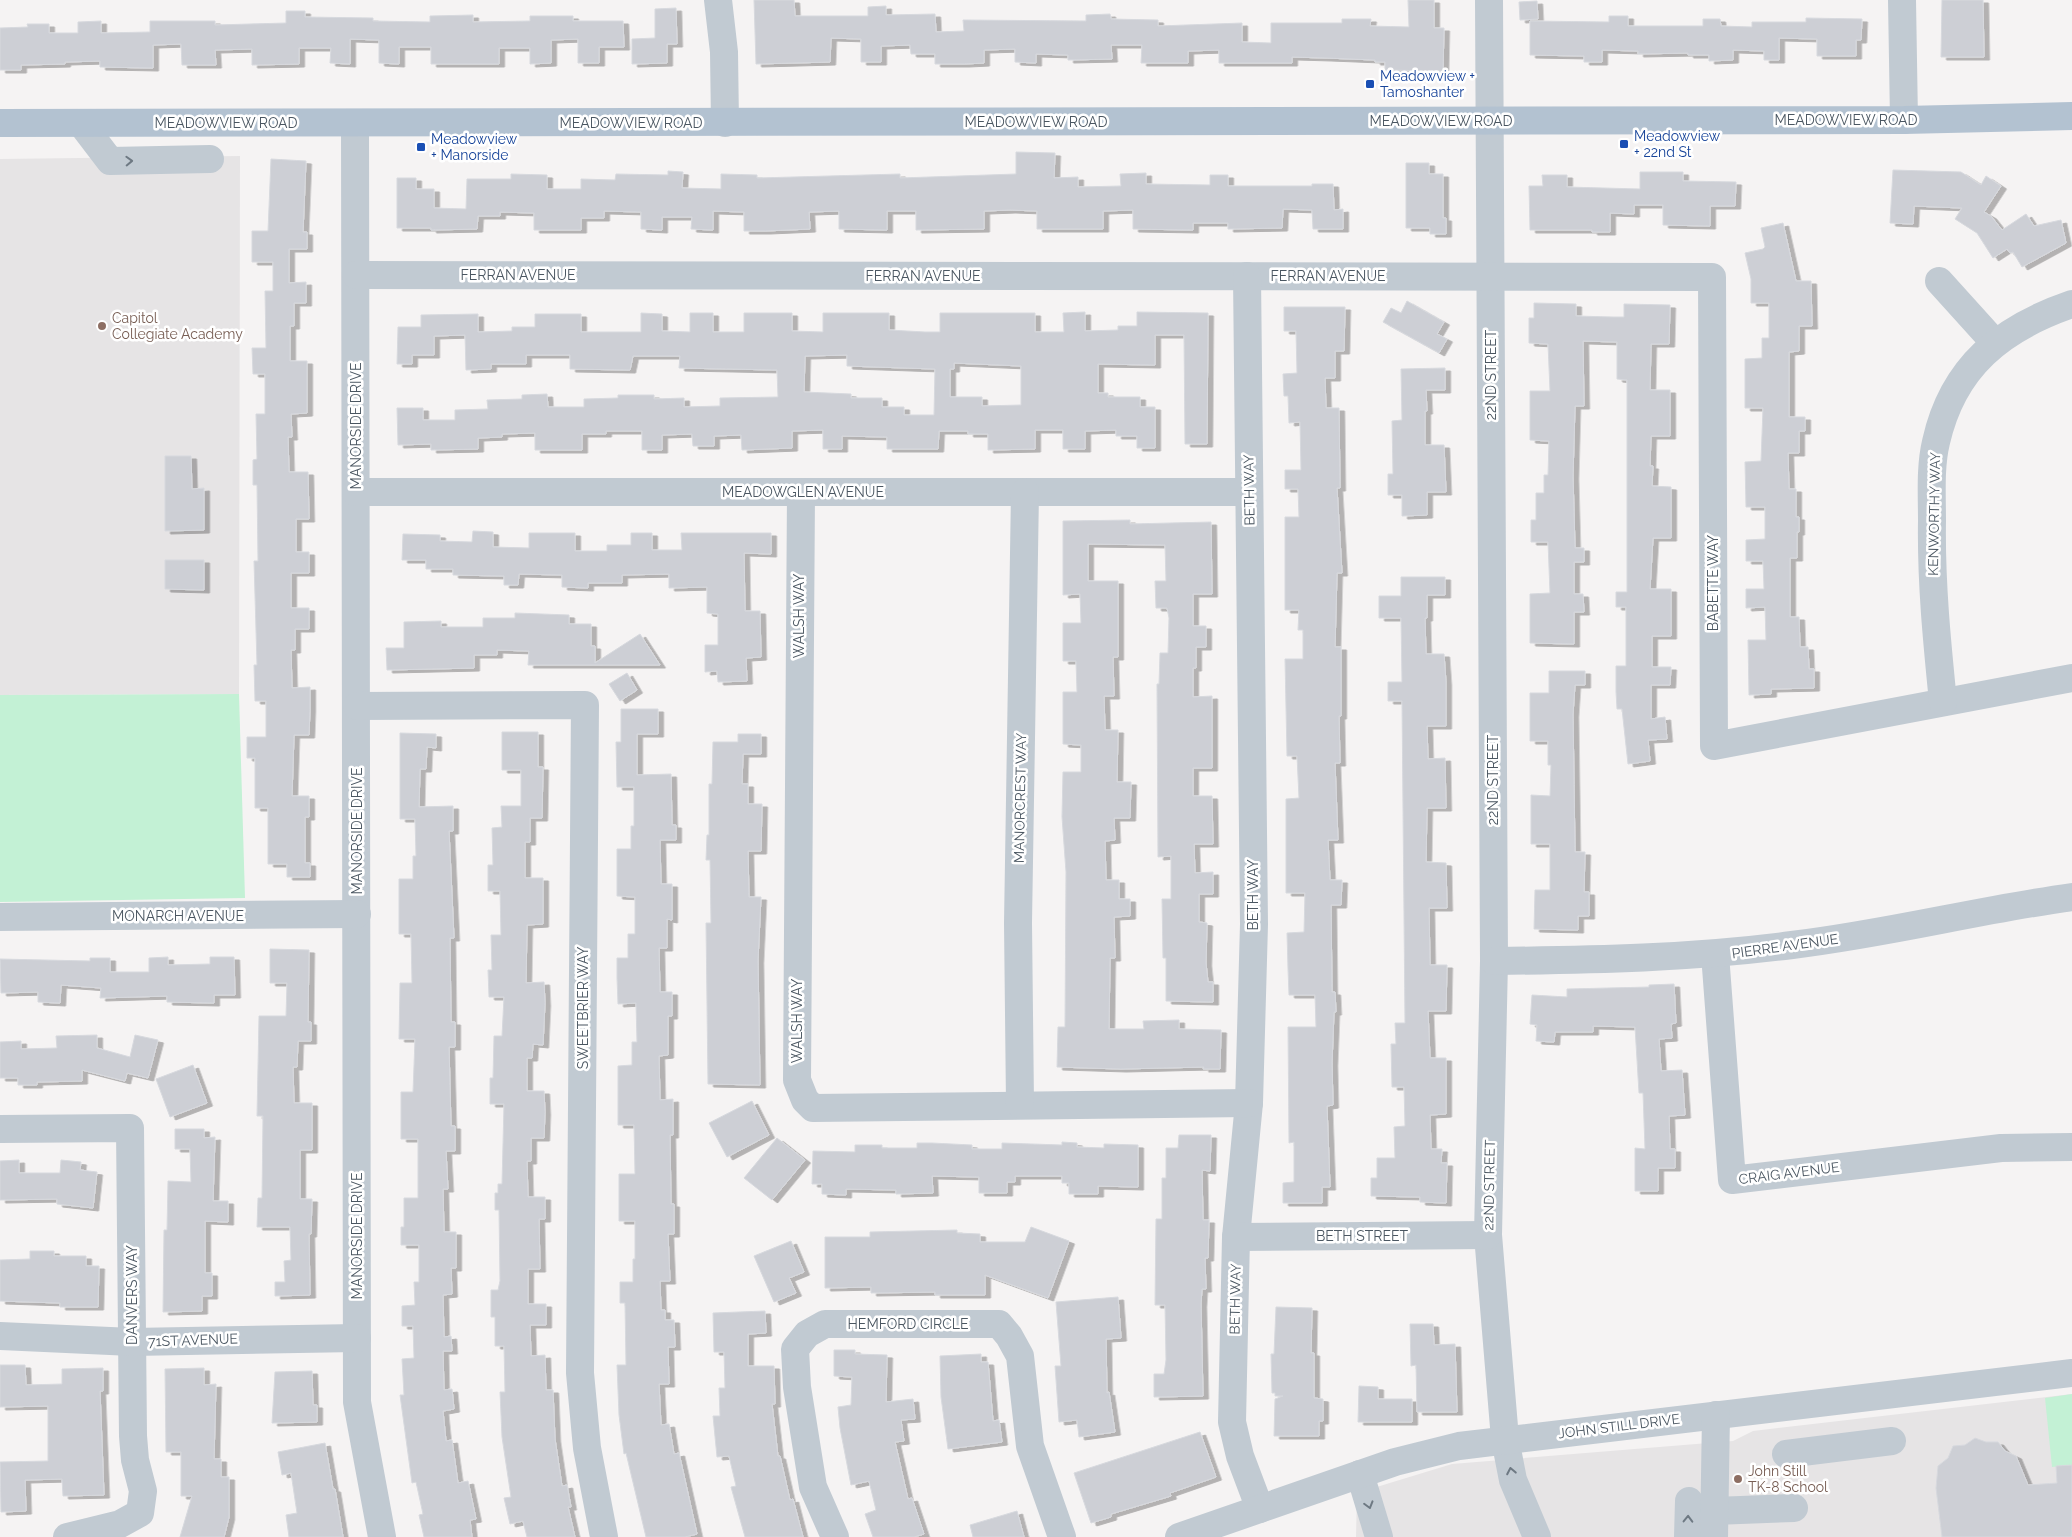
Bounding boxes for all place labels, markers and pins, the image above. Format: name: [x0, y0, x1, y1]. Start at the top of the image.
place label: Meadowview + Tamoshanter: [1380, 68, 1475, 100]
marker: Meadowview + Tamoshanter: [1364, 78, 1376, 90]
place label: Meadowview + 22nd St: [1634, 128, 1721, 160]
place label: Meadowview + Manorside: [431, 131, 518, 163]
marker: Meadowview + 22nd St: [1618, 138, 1630, 150]
marker: Meadowview + Manorside: [415, 141, 427, 153]
place label: Capitol Collegiate Academy: [112, 310, 243, 342]
marker: Capitol Collegiate Academy: [96, 320, 108, 332]
place label: John Still TK-8 School: [1748, 1463, 1828, 1495]
marker: John Still TK-8 School: [1732, 1473, 1744, 1485]

